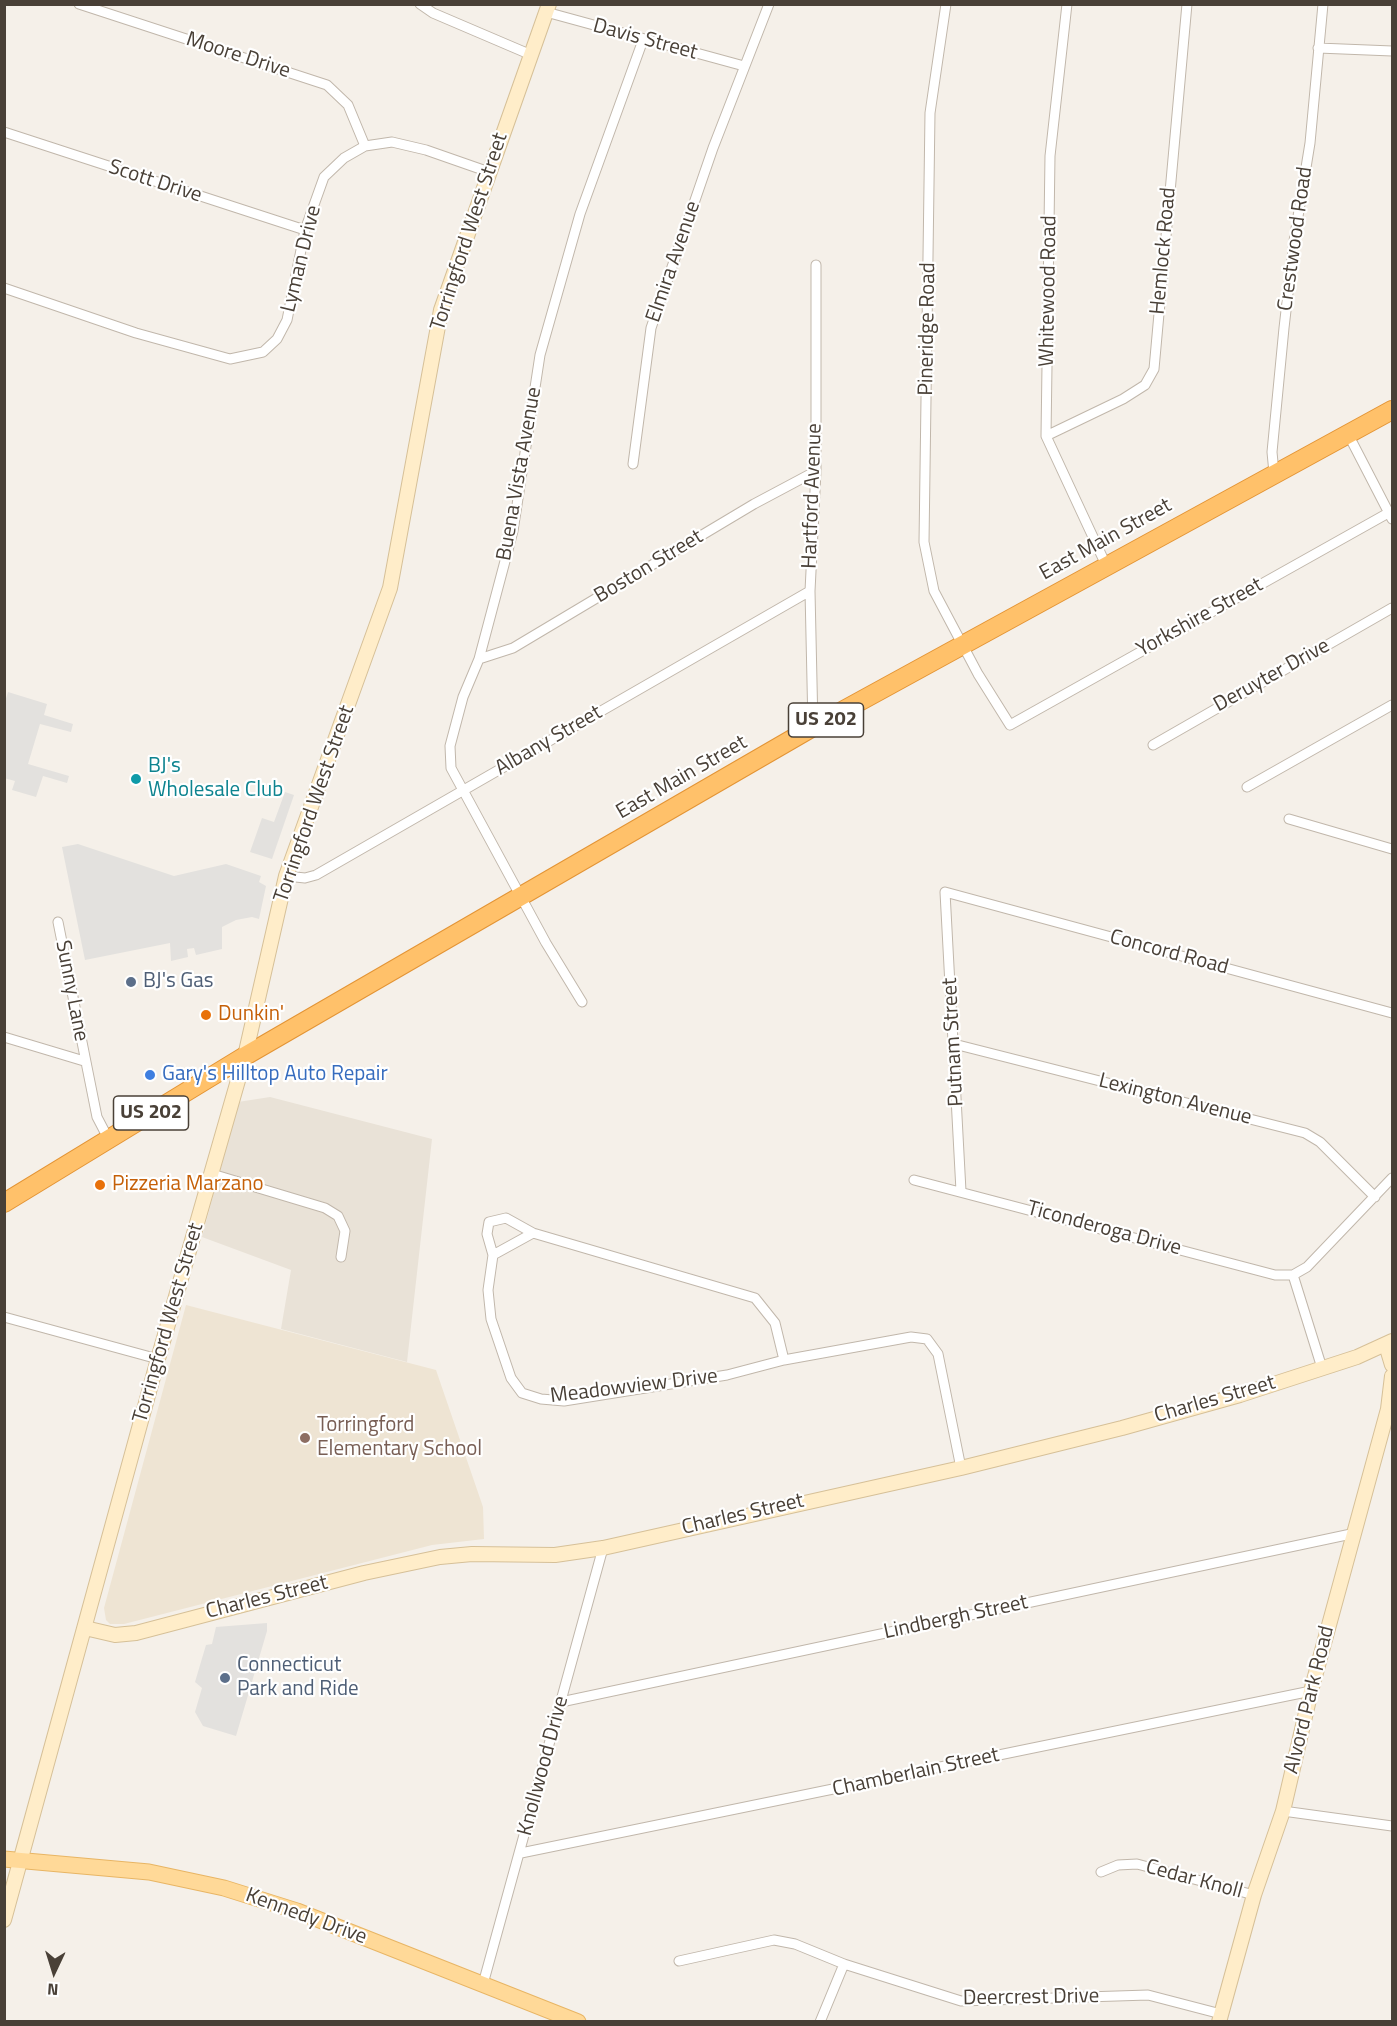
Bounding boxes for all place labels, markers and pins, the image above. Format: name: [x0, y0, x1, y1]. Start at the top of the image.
place label: BJ's Wholesale Club: [148, 754, 283, 804]
marker: BJ's Wholesale Club: [129, 772, 143, 786]
place label: BJ's Gas: [143, 969, 214, 995]
marker: BJ's Gas: [124, 975, 138, 989]
place label: Dunkin': [218, 1002, 284, 1028]
marker: Dunkin': [199, 1008, 213, 1022]
place label: Gary's Hilltop Auto Repair: [162, 1062, 388, 1088]
marker: Gary's Hilltop Auto Repair: [143, 1068, 157, 1082]
place label: Pizzeria Marzano: [112, 1172, 264, 1198]
marker: Pizzeria Marzano: [93, 1178, 107, 1192]
place label: Torringford Elementary School: [317, 1413, 482, 1463]
marker: Torringford Elementary School: [298, 1431, 312, 1445]
place label: Connecticut Park and Ride: [237, 1653, 359, 1703]
marker: Connecticut Park and Ride: [218, 1671, 232, 1685]

